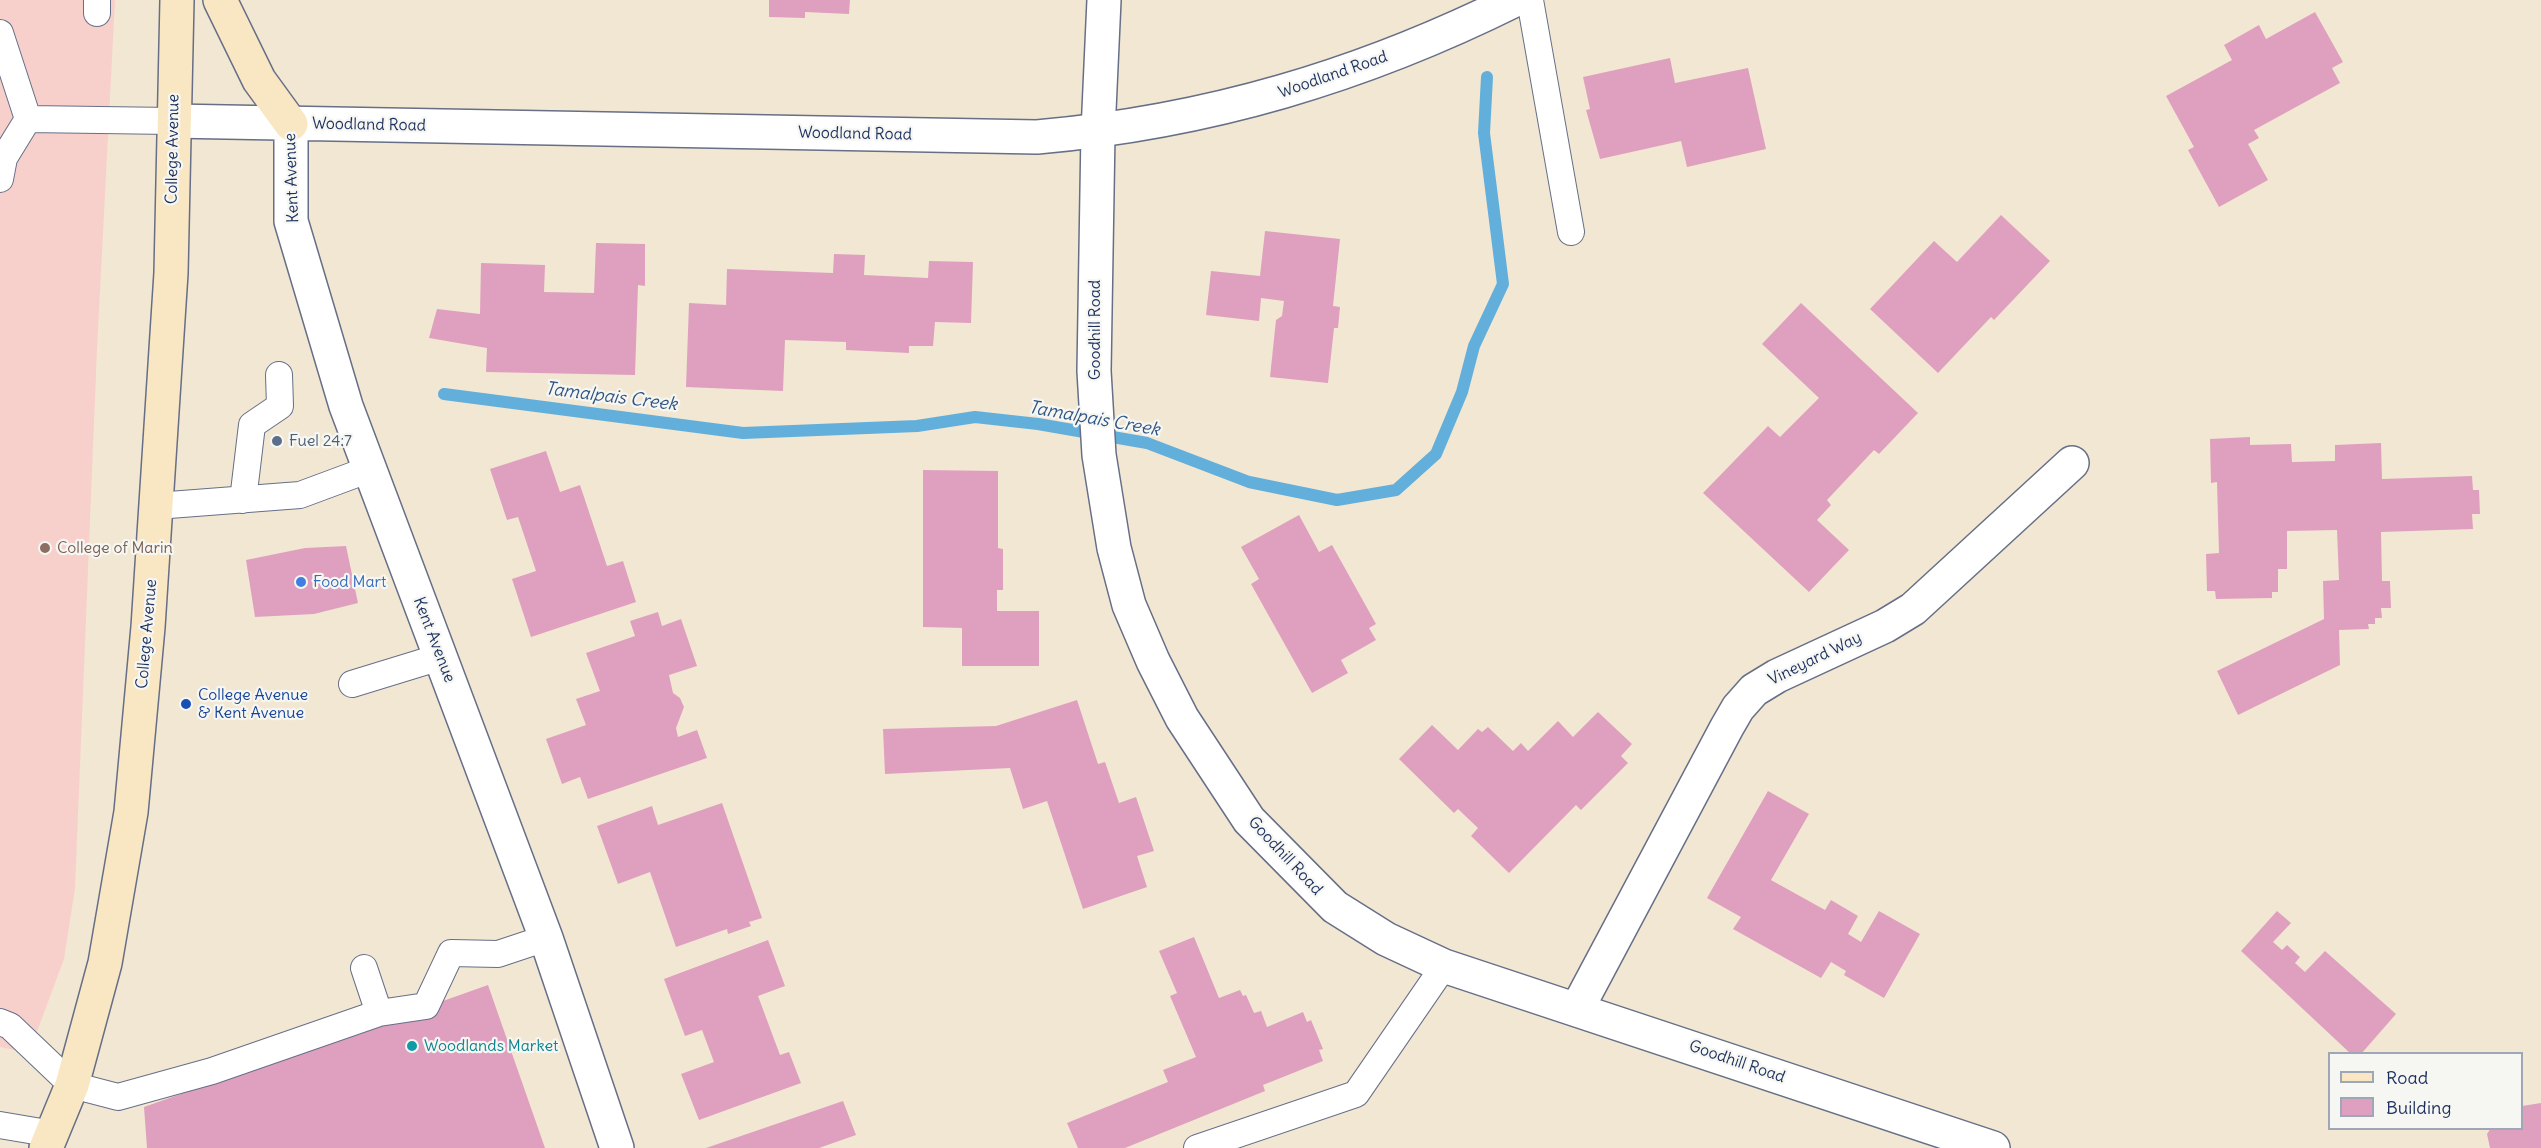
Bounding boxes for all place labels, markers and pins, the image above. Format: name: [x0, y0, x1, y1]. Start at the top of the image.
place label: Fuel 24:7: [289, 431, 352, 451]
marker: Fuel 24:7: [270, 434, 284, 448]
place label: College of Marin: [57, 538, 173, 558]
marker: College of Marin: [38, 541, 52, 555]
place label: Food Mart: [313, 572, 386, 592]
marker: Food Mart: [294, 575, 308, 589]
place label: College Avenue & Kent Avenue: [198, 685, 308, 723]
marker: College Avenue & Kent Avenue: [179, 697, 193, 711]
place label: Woodlands Market: [424, 1036, 558, 1056]
marker: Woodlands Market: [405, 1039, 419, 1053]

